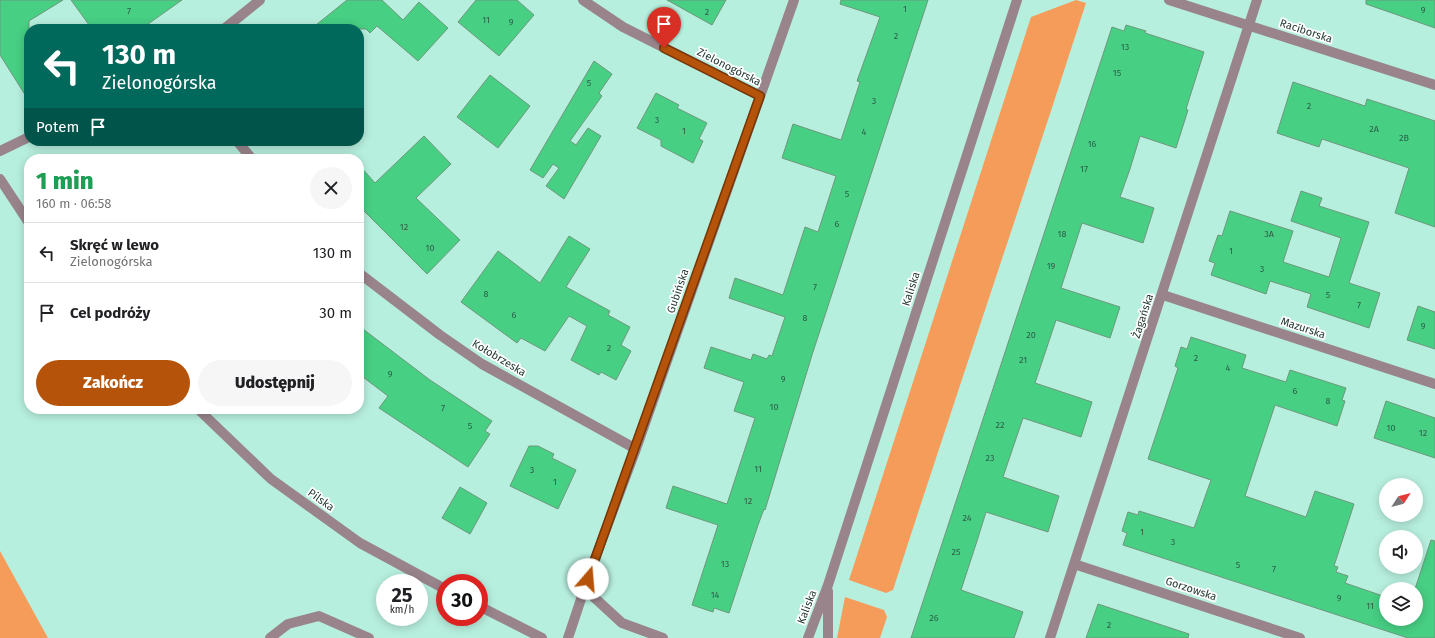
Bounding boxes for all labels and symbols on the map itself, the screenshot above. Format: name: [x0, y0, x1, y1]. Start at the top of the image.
house number: 1: [903, 4, 907, 14]
house number: 9: [1421, 5, 1426, 15]
house number: 7: [127, 6, 131, 16]
pin: [647, 7.0, 681, 48]
house number: 2: [705, 7, 709, 17]
house number: 11: [482, 15, 490, 25]
street label: Raciborska: [1278, 16, 1334, 46]
house number: 9: [509, 17, 514, 27]
house number: 2: [894, 31, 898, 41]
house number: 13: [1121, 42, 1129, 52]
street label: Zielonogórska: [695, 45, 763, 89]
house number: 15: [1113, 68, 1122, 78]
house number: 5: [587, 78, 592, 88]
house number: 3: [872, 96, 876, 106]
house number: 2: [1307, 101, 1311, 111]
house number: 3: [655, 115, 659, 125]
house number: 2A: [1369, 124, 1380, 134]
house number: 1: [682, 126, 686, 136]
house number: 4: [862, 127, 867, 137]
house number: 2B: [1399, 133, 1409, 143]
house number: 16: [1088, 139, 1097, 149]
house number: 17: [1080, 164, 1088, 174]
house number: 5: [845, 189, 850, 199]
house number: 6: [835, 219, 840, 229]
house number: 12: [400, 222, 408, 232]
house number: 18: [1058, 229, 1066, 239]
house number: 3A: [1264, 229, 1275, 239]
house number: 10: [426, 243, 434, 253]
house number: 1: [1229, 246, 1233, 256]
house number: 19: [1047, 261, 1056, 271]
house number: 3: [1260, 264, 1264, 274]
street label: Gubińska: [664, 267, 692, 315]
street label: Kaliska: [899, 270, 923, 308]
house number: 7: [813, 282, 817, 292]
house number: 8: [484, 289, 489, 299]
house number: 5: [1326, 290, 1331, 300]
street label: Żagańska: [1129, 292, 1156, 340]
house number: 7: [1357, 300, 1361, 310]
house number: 6: [512, 310, 517, 320]
house number: 8: [803, 313, 808, 323]
street label: Mazurska: [1279, 315, 1327, 341]
house number: 9: [1421, 321, 1426, 331]
house number: 20: [1026, 330, 1036, 340]
street label: Kołobrzeska: [470, 337, 528, 379]
house number: 2: [607, 343, 611, 353]
house number: 2: [1194, 353, 1198, 363]
house number: 21: [1019, 355, 1027, 365]
house number: 4: [1226, 363, 1231, 373]
house number: 9: [388, 369, 393, 379]
house number: 9: [781, 374, 786, 384]
house number: 6: [1293, 386, 1298, 396]
house number: 8: [1326, 396, 1331, 406]
house number: 10: [770, 402, 778, 412]
house number: 7: [441, 403, 445, 413]
house number: 22: [996, 420, 1004, 430]
house number: 5: [468, 421, 473, 431]
house number: 10: [1387, 423, 1395, 433]
house number: 12: [1419, 428, 1427, 438]
house number: 23: [986, 453, 994, 463]
house number: 11: [754, 464, 762, 474]
house number: 3: [530, 465, 534, 475]
house number: 1: [553, 477, 557, 487]
north arrow: [1379, 478, 1423, 522]
street label: Pilska: [305, 486, 337, 514]
house number: 12: [744, 496, 752, 506]
house number: 24: [962, 513, 972, 523]
house number: 1: [1140, 527, 1144, 537]
house number: 3: [1171, 537, 1175, 547]
house number: 25: [952, 547, 961, 557]
position arrow: [567, 558, 609, 600]
house number: 13: [721, 559, 729, 569]
house number: 5: [1236, 560, 1241, 570]
house number: 7: [1272, 564, 1276, 574]
speed limit sign: 30: [436, 574, 488, 626]
street label: Gorzowska: [1164, 575, 1218, 603]
street label: Kaliska: [795, 588, 819, 626]
house number: 14: [711, 590, 720, 600]
house number: 9: [1337, 593, 1342, 603]
house number: 11: [1366, 601, 1374, 611]
house number: 26: [929, 613, 939, 623]
house number: 2: [1107, 620, 1111, 630]

